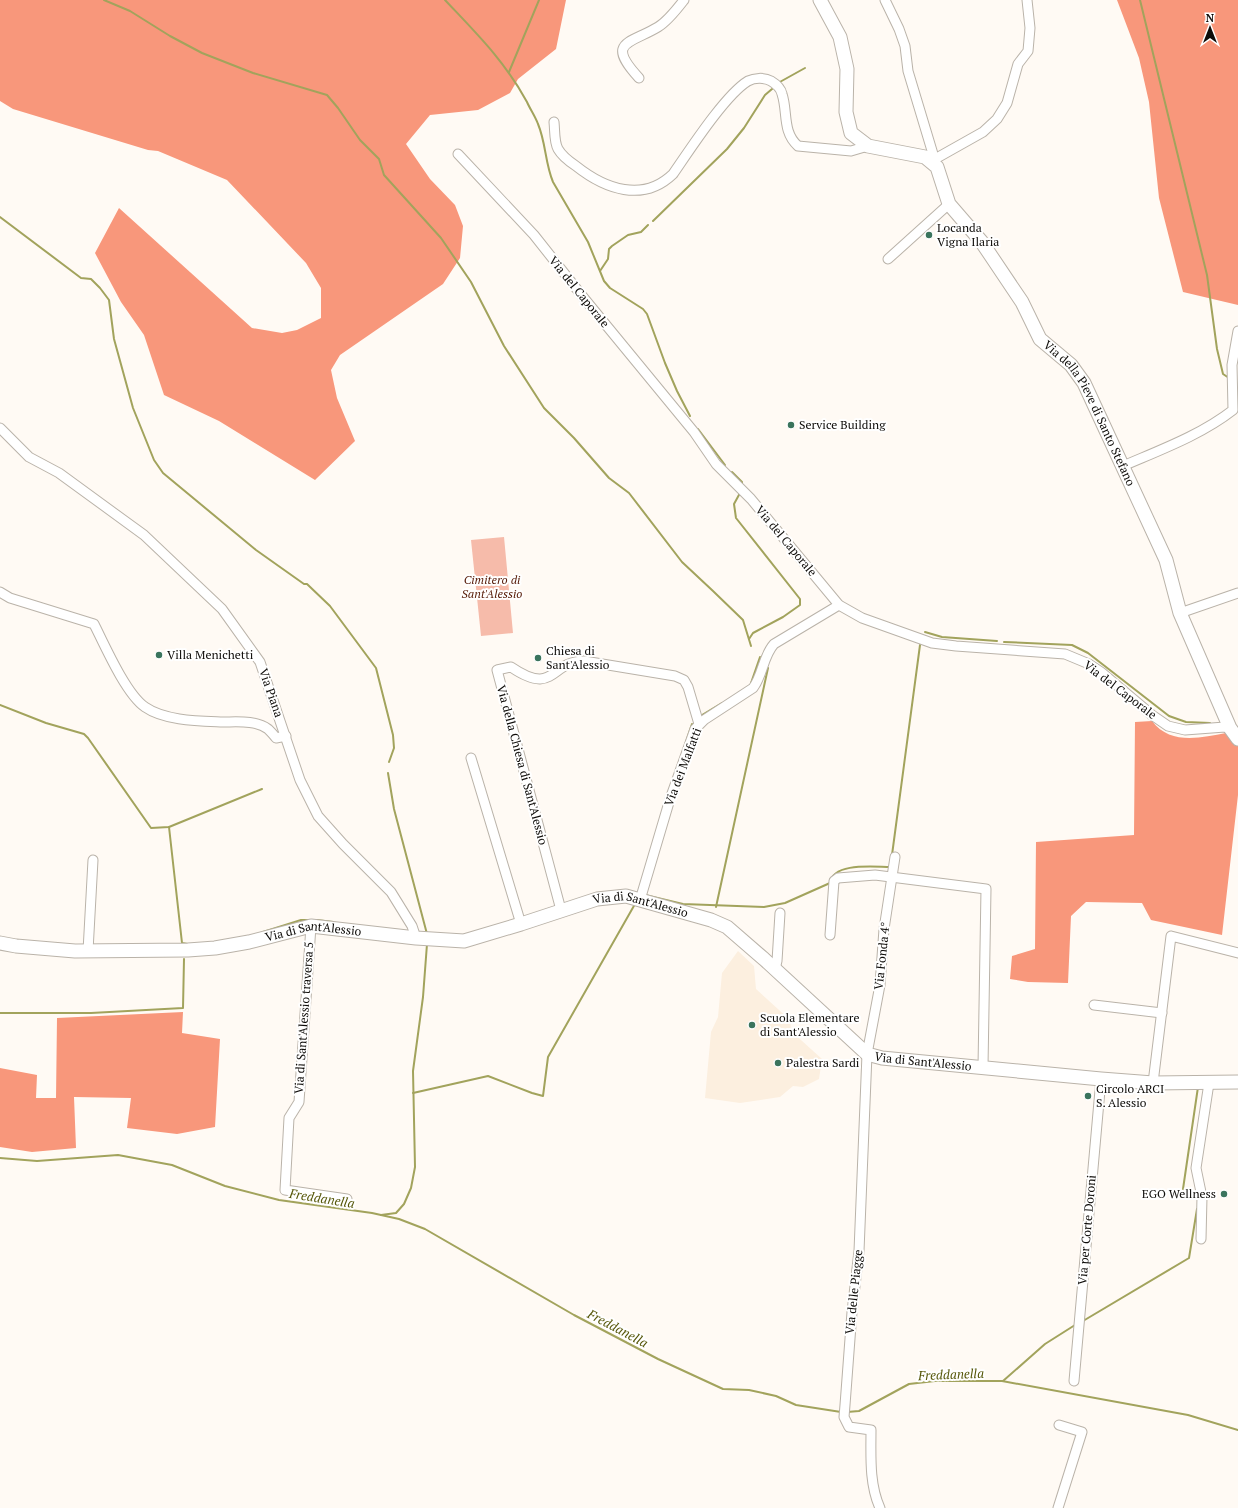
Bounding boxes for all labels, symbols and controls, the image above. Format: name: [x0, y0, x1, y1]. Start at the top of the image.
north arrow: [1190, 8, 1230, 48]
text: N: [1206, 11, 1215, 25]
place label: Locanda Vigna Ilaria: [937, 220, 999, 249]
marker: Locanda Vigna Ilaria: [924, 230, 934, 240]
street label: Via del Caporale: [546, 253, 613, 330]
street label: Via della Pieve di Santo Stefano: [1041, 337, 1139, 489]
place label: Service Building: [799, 417, 886, 432]
marker: Service Building: [786, 420, 796, 430]
street label: Via del Caporale: [752, 502, 820, 579]
park label: Cimitero di Sant'Alessio: [462, 572, 522, 601]
place label: Chiesa di Sant'Alessio: [546, 643, 610, 672]
place label: Villa Menichetti: [167, 647, 254, 662]
marker: Villa Menichetti: [154, 650, 164, 660]
marker: Chiesa di Sant'Alessio: [533, 653, 543, 663]
street label: Via del Caporale: [1081, 657, 1160, 722]
street label: Via Piana: [256, 666, 287, 719]
street label: Via della Chiesa di Sant'Alessio: [494, 683, 551, 847]
street label: Via dei Malfatti: [661, 725, 705, 808]
street label: Via di Sant'Alessio: [591, 888, 690, 920]
street label: Via di Sant'Alessio: [264, 918, 363, 945]
street label: Via Fonda 4°: [870, 921, 893, 991]
street label: Via di Sant'Alessio traversa 5: [291, 941, 316, 1095]
place label: Scuola Elementare di Sant'Alessio: [760, 1010, 859, 1039]
marker: Scuola Elementare di Sant'Alessio: [747, 1020, 757, 1030]
street label: Via di Sant'Alessio: [873, 1048, 973, 1074]
place label: Palestra Sardi: [786, 1055, 860, 1070]
marker: Palestra Sardi: [773, 1058, 783, 1068]
place label: Circolo ARCI S. Alessio: [1096, 1081, 1164, 1110]
marker: Circolo ARCI S. Alessio: [1083, 1091, 1093, 1101]
street label: Via per Corte Doroni: [1074, 1174, 1099, 1286]
water label: Freddanella: [287, 1184, 356, 1212]
place label: EGO Wellness: [1142, 1186, 1216, 1201]
marker: EGO Wellness: [1219, 1189, 1229, 1199]
street label: Via delle Piagge: [842, 1249, 865, 1335]
water label: Freddanella: [584, 1304, 651, 1351]
water label: Freddanella: [917, 1364, 984, 1384]

